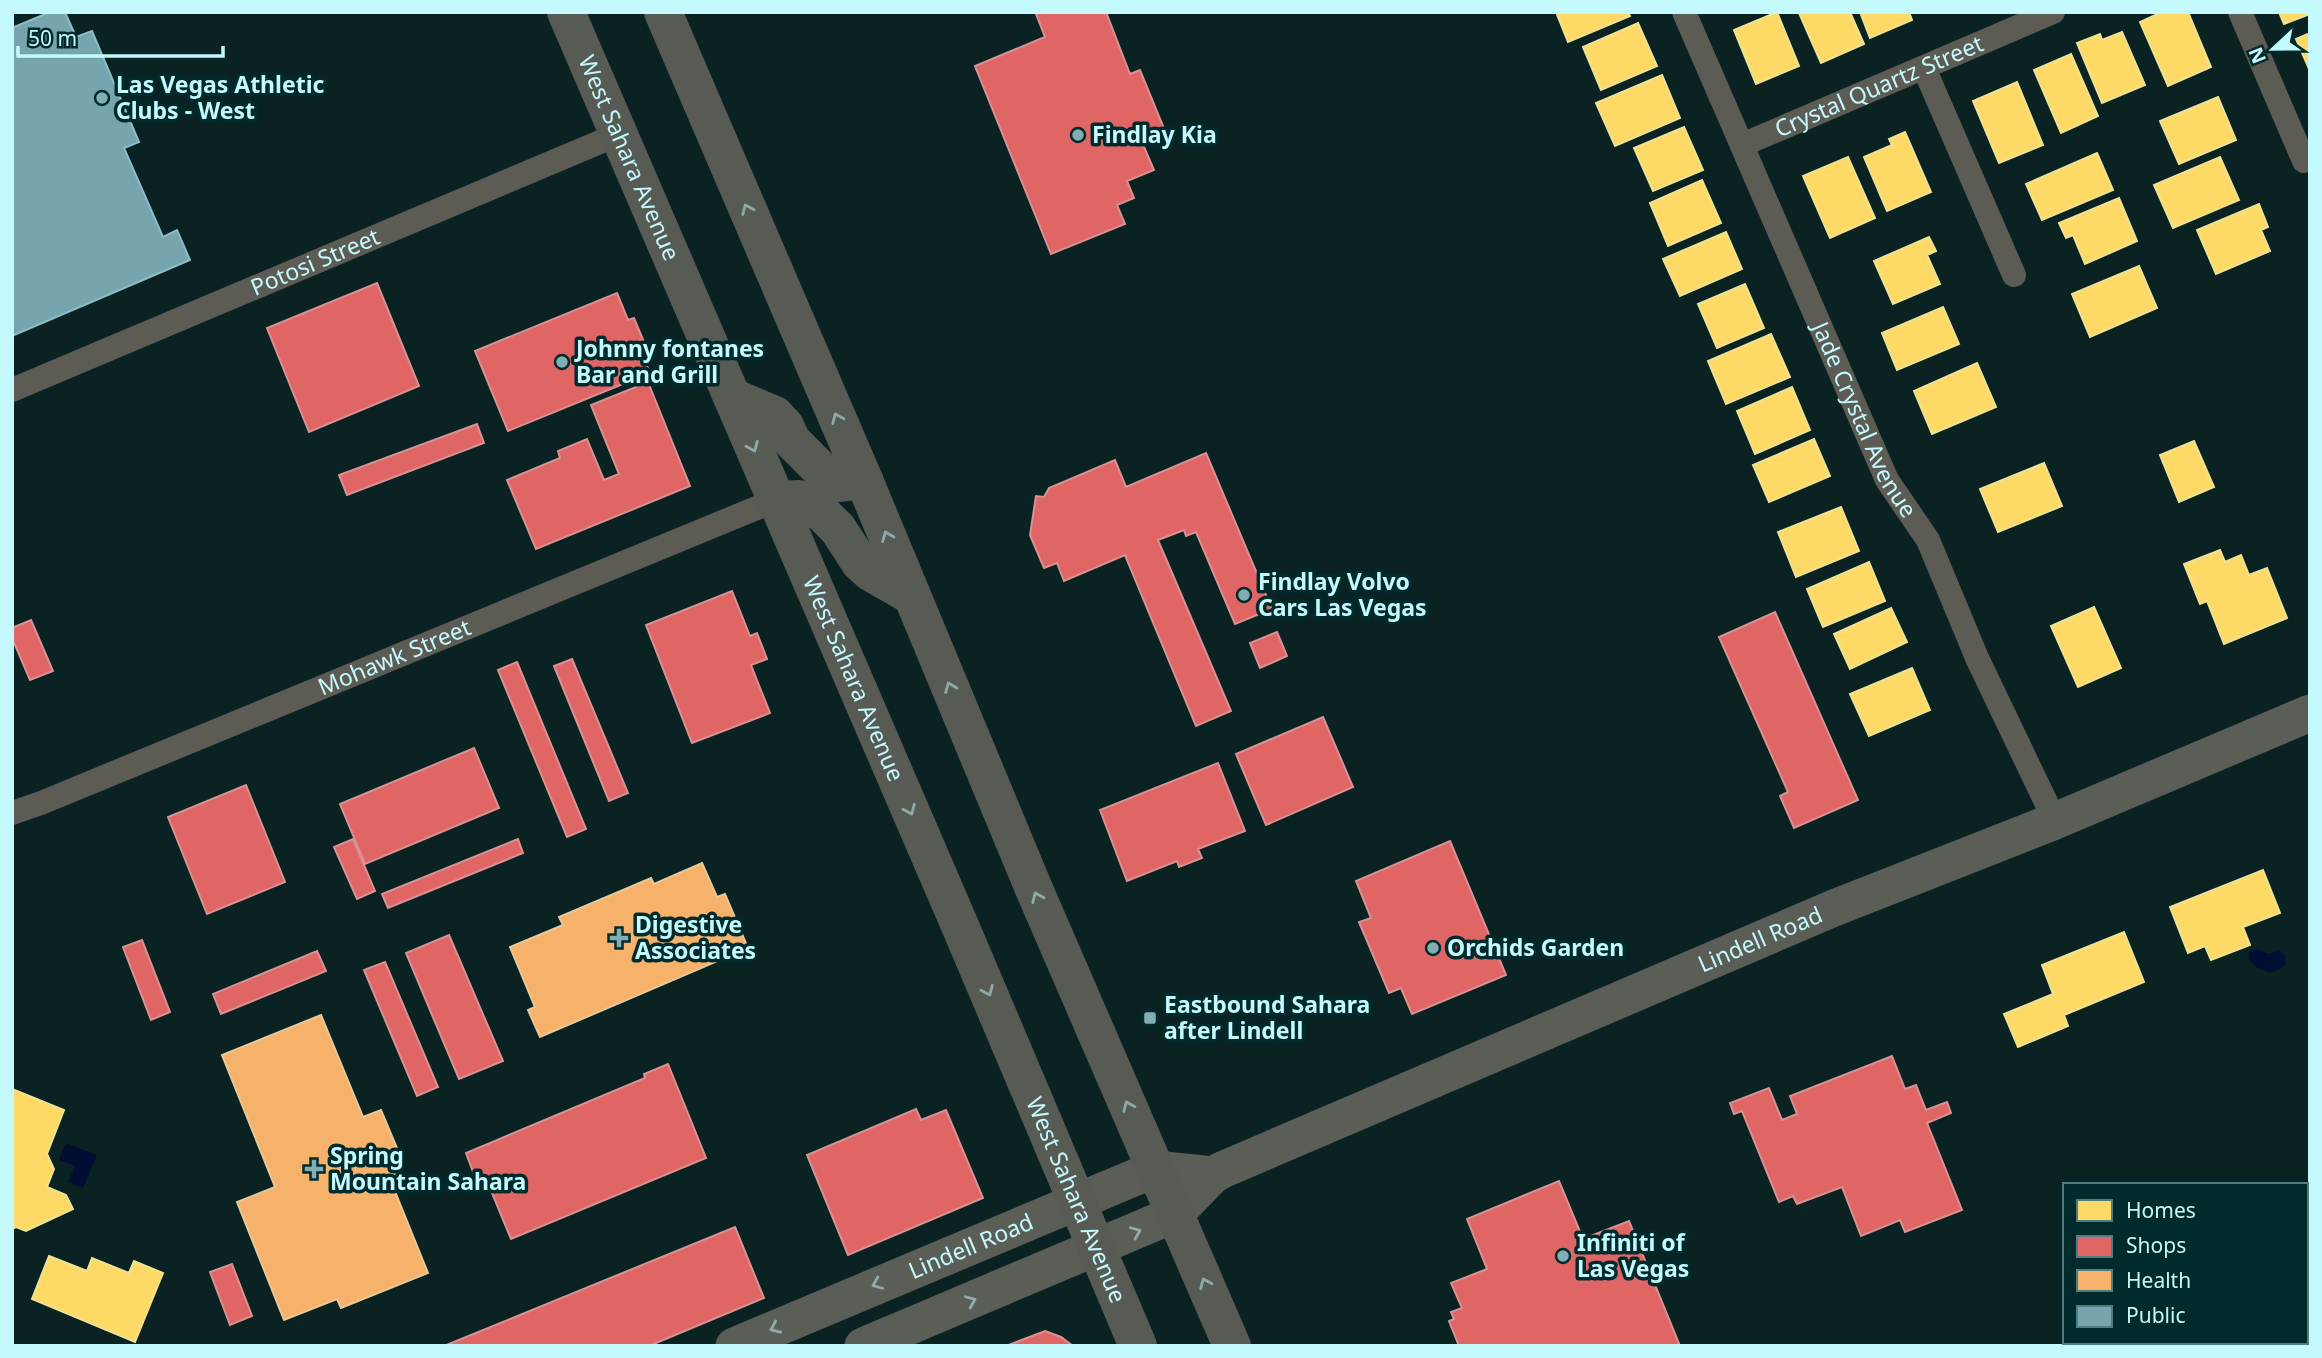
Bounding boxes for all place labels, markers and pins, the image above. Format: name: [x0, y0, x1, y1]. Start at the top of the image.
place label: Las Vegas Athletic Clubs - West: [116, 68, 325, 126]
marker: Las Vegas Athletic Clubs - West: [94, 90, 110, 106]
place label: Findlay Kia: [1092, 118, 1217, 150]
marker: Findlay Kia: [1070, 127, 1086, 143]
place label: Johnny fontanes Bar and Grill: [574, 332, 764, 390]
marker: Johnny fontanes Bar and Grill: [554, 354, 570, 370]
place label: Findlay Volvo Cars Las Vegas: [1258, 565, 1427, 623]
marker: Findlay Volvo Cars Las Vegas: [1236, 587, 1252, 603]
place label: Digestive Associates: [635, 908, 756, 966]
marker: Digestive Associates: [609, 928, 629, 948]
place label: Orchids Garden: [1447, 931, 1624, 963]
marker: Orchids Garden: [1425, 940, 1441, 956]
place label: Eastbound Sahara after Lindell: [1164, 988, 1370, 1046]
marker: Eastbound Sahara after Lindell: [1142, 1010, 1158, 1026]
place label: Spring Mountain Sahara: [330, 1139, 526, 1197]
marker: Spring Mountain Sahara: [304, 1159, 324, 1179]
place label: Infiniti of Las Vegas: [1577, 1226, 1689, 1284]
marker: Infiniti of Las Vegas: [1555, 1248, 1571, 1264]

